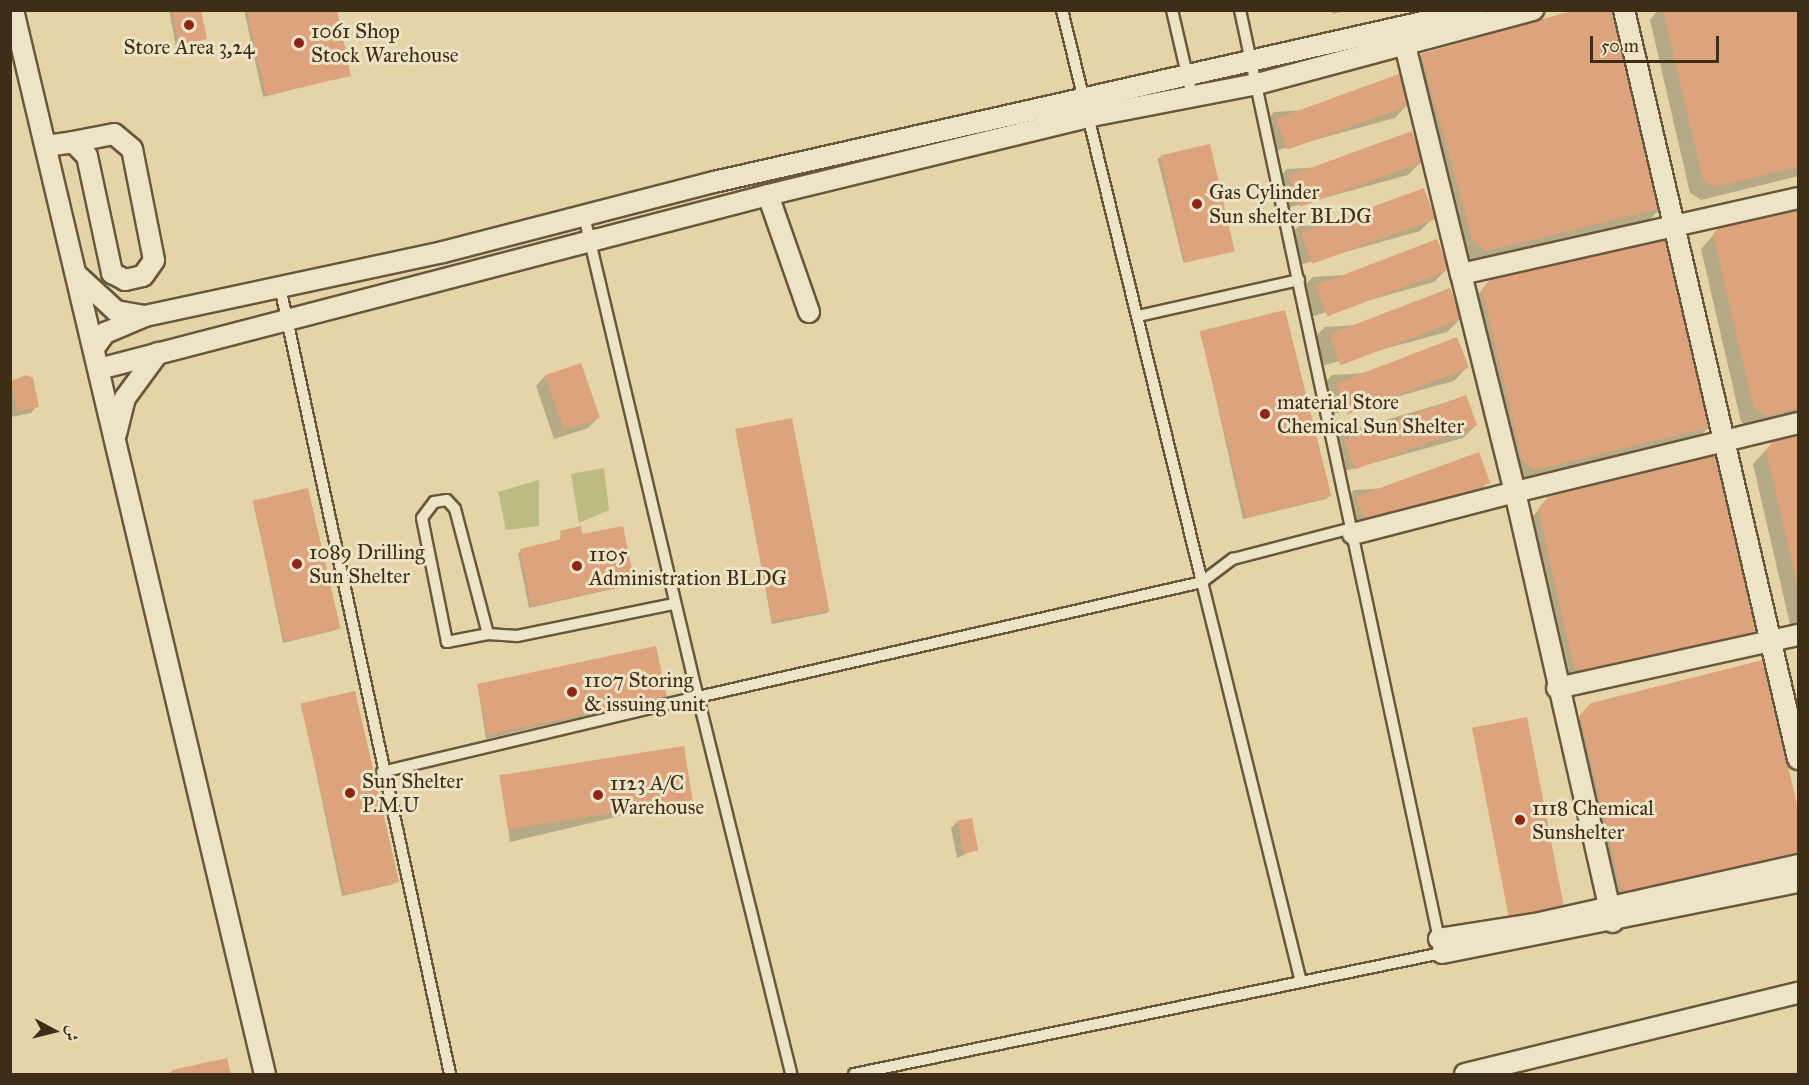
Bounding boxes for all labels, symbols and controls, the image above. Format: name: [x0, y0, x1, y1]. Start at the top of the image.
marker: Store Area 3,24: [182, 18, 196, 32]
place label: 1061 Shop Stock Warehouse: [311, 18, 459, 68]
scale bar: [1593, 24, 1722, 62]
place label: Store Area 3,24: [123, 34, 255, 60]
text: 50 m: [1601, 35, 1639, 57]
marker: 1061 Shop Stock Warehouse: [292, 36, 306, 50]
place label: Gas Cylinder Sun shelter BLDG: [1209, 179, 1372, 229]
marker: Gas Cylinder Sun shelter BLDG: [1190, 197, 1204, 211]
place label: material Store Chemical Sun Shelter: [1277, 389, 1464, 439]
marker: material Store Chemical Sun Shelter: [1258, 407, 1272, 421]
place label: 1089 Drilling Sun Shelter: [309, 539, 425, 589]
place label: 1105 Administration BLDG: [589, 541, 787, 591]
marker: 1089 Drilling Sun Shelter: [290, 557, 304, 571]
marker: 1105 Administration BLDG: [570, 559, 584, 573]
place label: 1107 Storing & issuing unit: [584, 667, 706, 717]
marker: 1107 Storing & issuing unit: [565, 685, 579, 699]
place label: Sun Shelter P.M.U: [362, 768, 463, 818]
place label: 1123 A/C Warehouse: [610, 770, 704, 820]
marker: Sun Shelter P.M.U: [343, 786, 357, 800]
marker: 1123 A/C Warehouse: [591, 788, 605, 802]
place label: 1118 Chemical Sunshelter: [1532, 795, 1654, 845]
marker: 1118 Chemical Sunshelter: [1513, 813, 1527, 827]
north arrow: [24, 1001, 84, 1061]
text: ش: [62, 1024, 83, 1042]

